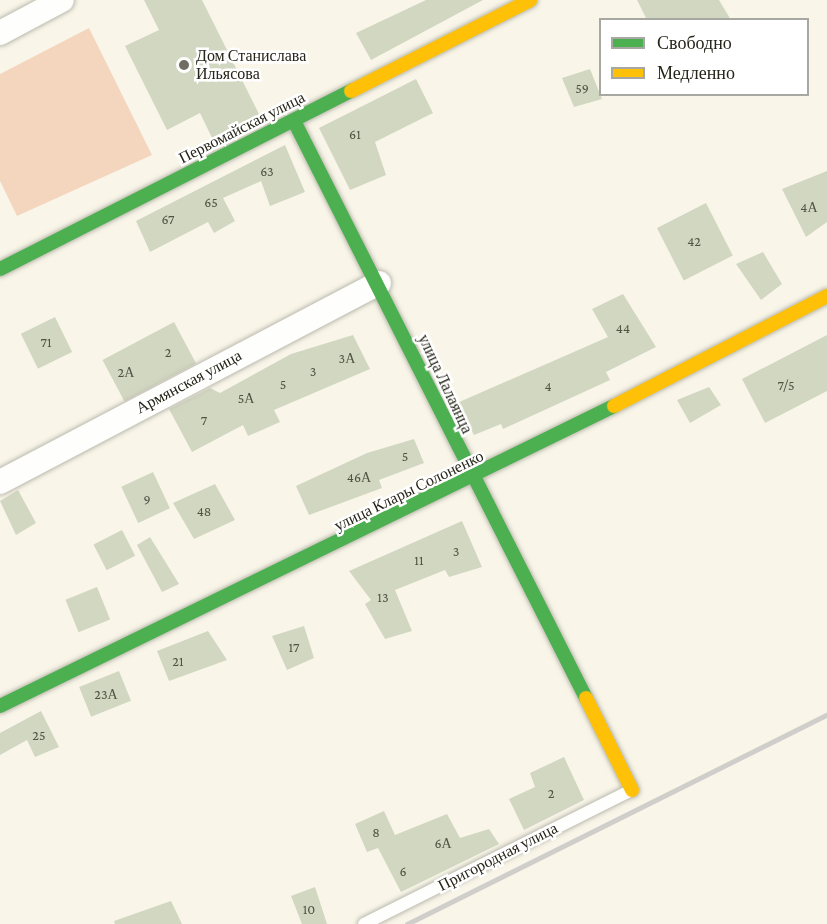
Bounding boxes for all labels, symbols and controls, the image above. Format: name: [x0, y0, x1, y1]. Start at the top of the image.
legend: [599, 18, 809, 96]
text: Свободно: [657, 33, 732, 53]
place label: Дом Станислава Ильясова: [196, 46, 306, 84]
marker: Дом Станислава Ильясова: [177, 58, 191, 72]
text: Медленно: [657, 63, 735, 83]
house number: 59: [575, 80, 589, 96]
street label: Первомайская улица: [176, 88, 308, 168]
house number: 61: [349, 126, 361, 142]
house number: 63: [260, 163, 274, 179]
house number: 65: [204, 194, 218, 210]
house number: 4А: [800, 199, 818, 215]
house number: 67: [161, 211, 175, 227]
house number: 42: [687, 233, 701, 249]
house number: 44: [616, 320, 630, 336]
street label: улица Лалаянца: [414, 331, 476, 437]
house number: 71: [40, 334, 52, 350]
house number: 2: [165, 344, 171, 360]
street label: Армянская улица: [133, 346, 245, 418]
house number: 3А: [339, 350, 355, 366]
house number: 3: [310, 363, 316, 379]
house number: 2А: [118, 364, 134, 380]
house number: 5: [280, 376, 286, 392]
house number: 7/5: [777, 377, 795, 393]
house number: 4: [544, 378, 552, 394]
house number: 5А: [238, 390, 254, 406]
house number: 7: [201, 412, 207, 428]
street label: улица Клары Солоненко: [331, 447, 487, 535]
house number: 5: [402, 448, 408, 464]
house number: 46А: [347, 469, 371, 485]
house number: 9: [143, 491, 151, 507]
house number: 48: [197, 503, 211, 519]
house number: 3: [453, 543, 459, 559]
house number: 11: [414, 552, 424, 568]
house number: 13: [377, 589, 389, 605]
house number: 17: [288, 639, 300, 655]
house number: 21: [172, 653, 184, 669]
house number: 23А: [94, 686, 118, 702]
house number: 25: [32, 727, 46, 743]
house number: 2: [548, 785, 554, 801]
street label: Пригородная улица: [435, 819, 561, 895]
house number: 8: [372, 824, 380, 840]
house number: 6А: [434, 835, 452, 851]
house number: 6: [399, 863, 407, 879]
house number: 10: [303, 901, 315, 917]

